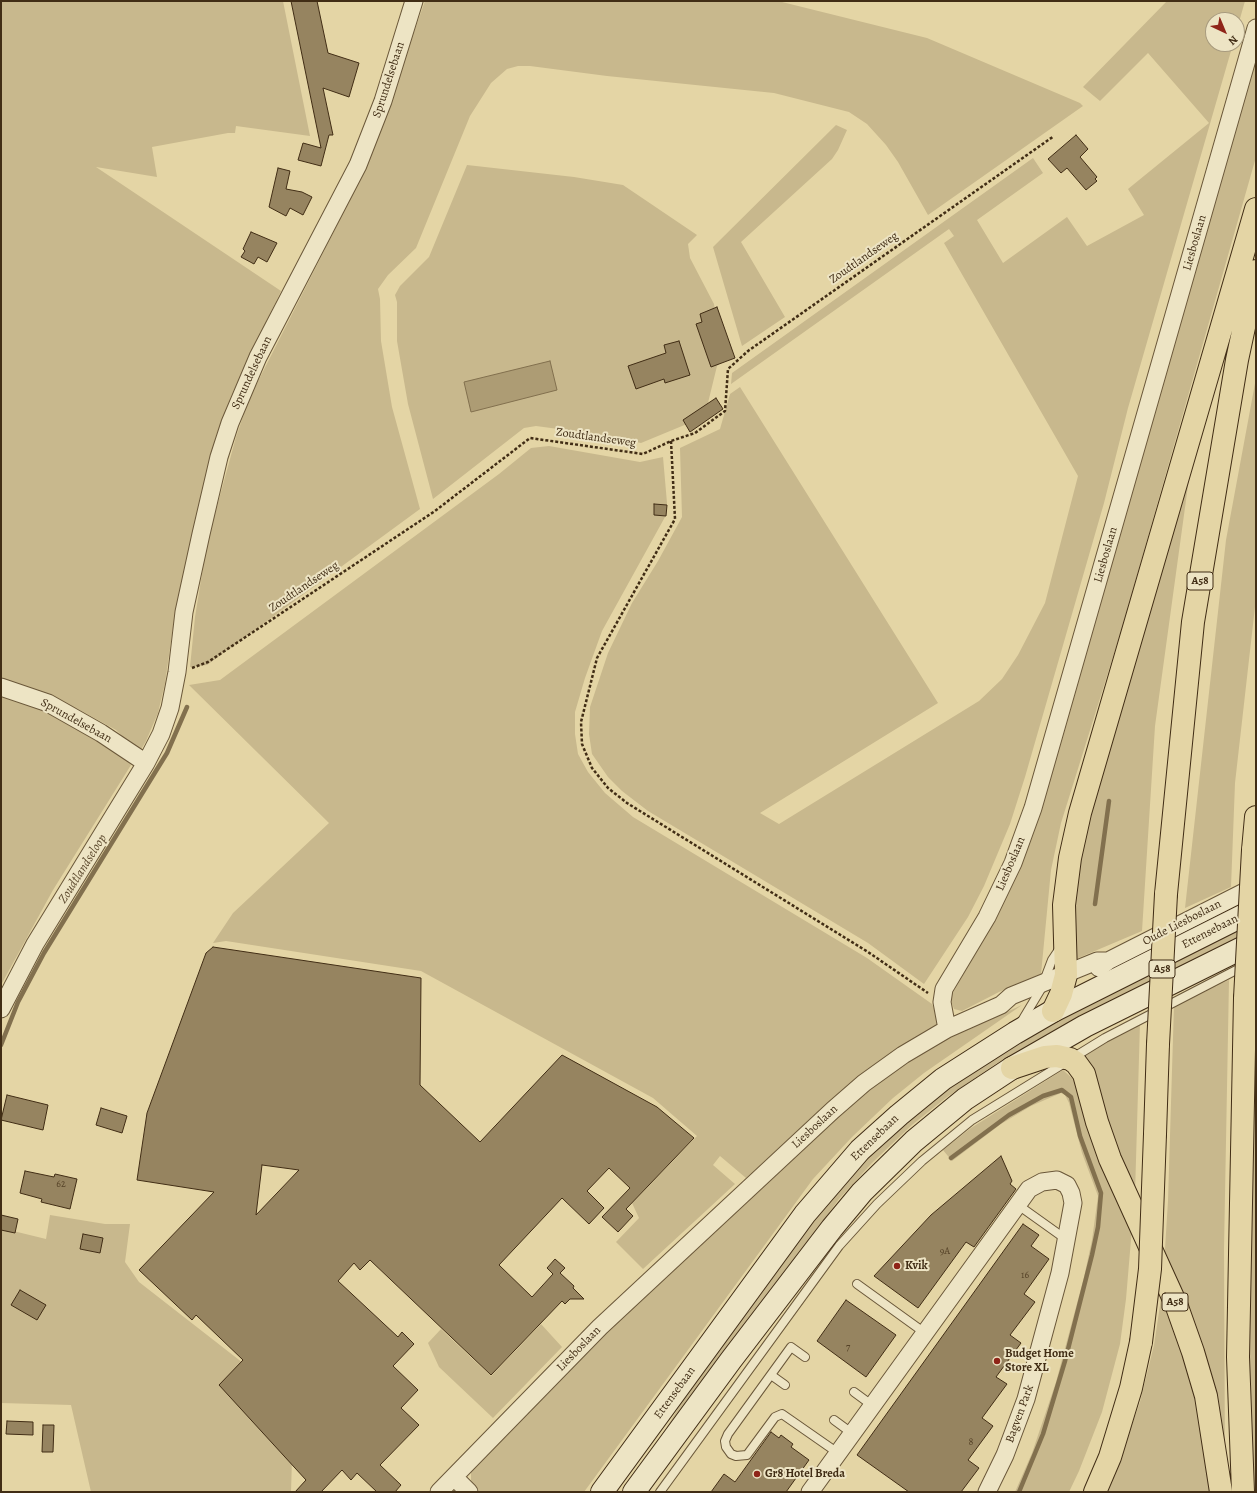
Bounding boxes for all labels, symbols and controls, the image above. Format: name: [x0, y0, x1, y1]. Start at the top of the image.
north arrow: [1205, 12, 1245, 52]
text: N: [1225, 32, 1241, 48]
street label: Sprundelsebaan: [370, 40, 408, 120]
street label: Liesboslaan: [1180, 213, 1210, 273]
street label: Zoudtlandseweg: [827, 229, 901, 287]
street label: Sprundelsebaan: [229, 334, 275, 412]
street label: Zoudtlandseweg: [555, 425, 637, 451]
street label: Liesboslaan: [1091, 525, 1121, 585]
street label: Zoudtlandseweg: [267, 558, 341, 616]
road number: A58: [1187, 572, 1213, 590]
street label: Sprundelsebaan: [38, 696, 114, 746]
water label: Zoudtlandseloop: [56, 831, 110, 907]
street label: Liesboslaan: [993, 835, 1029, 893]
street label: Oude Liesboslaan: [1140, 897, 1224, 949]
street label: Ettensebaan: [1180, 912, 1240, 952]
road number: A58: [1149, 960, 1175, 978]
street label: Liesboslaan: [789, 1102, 841, 1152]
street label: Ettensebaan: [848, 1112, 902, 1164]
house number: 62: [56, 1179, 66, 1191]
house number: 9A: [940, 1246, 950, 1258]
place label: Kvik: [905, 1259, 928, 1273]
marker: Kvik: [892, 1261, 902, 1271]
house number: 16: [1021, 1270, 1029, 1282]
road number: A58: [1162, 1293, 1188, 1311]
street label: Liesboslaan: [554, 1323, 604, 1375]
house number: 7: [846, 1342, 850, 1354]
place label: Budget Home Store XL: [1005, 1347, 1074, 1375]
marker: Budget Home Store XL: [992, 1356, 1002, 1366]
street label: Ettensebaan: [651, 1364, 699, 1422]
street label: Bagven Park: [1003, 1383, 1037, 1445]
house number: 8: [969, 1437, 973, 1449]
place label: Gr8 Hotel Breda: [765, 1467, 845, 1481]
marker: Gr8 Hotel Breda: [752, 1469, 762, 1479]

